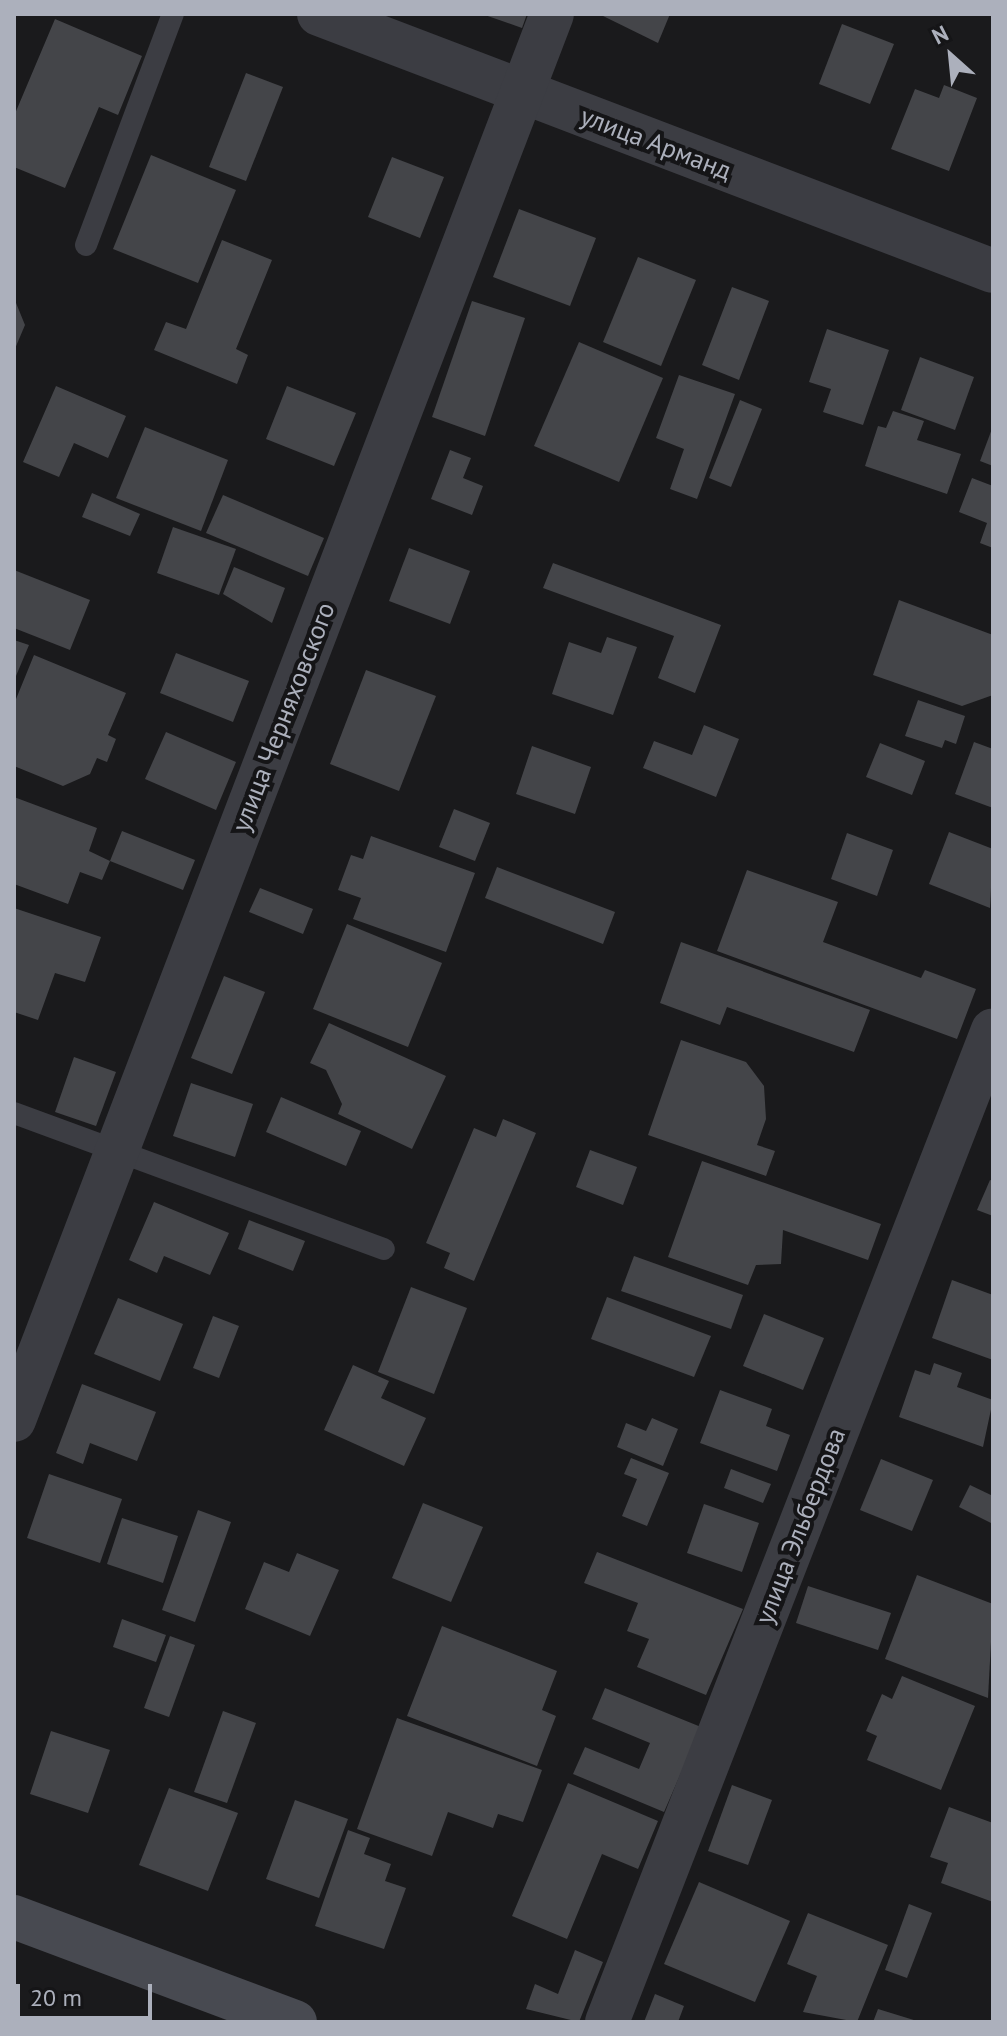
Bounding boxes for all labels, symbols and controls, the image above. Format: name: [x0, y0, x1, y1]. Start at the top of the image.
north arrow: [911, 16, 991, 96]
text: N: [927, 19, 953, 50]
street label: улица Арманд: [576, 100, 736, 186]
street label: улица Черняховского: [225, 598, 341, 836]
street label: улица Эльбердова: [748, 1424, 852, 1628]
scale bar: [20, 1968, 156, 2018]
text: 20 m: [30, 1982, 82, 2013]

